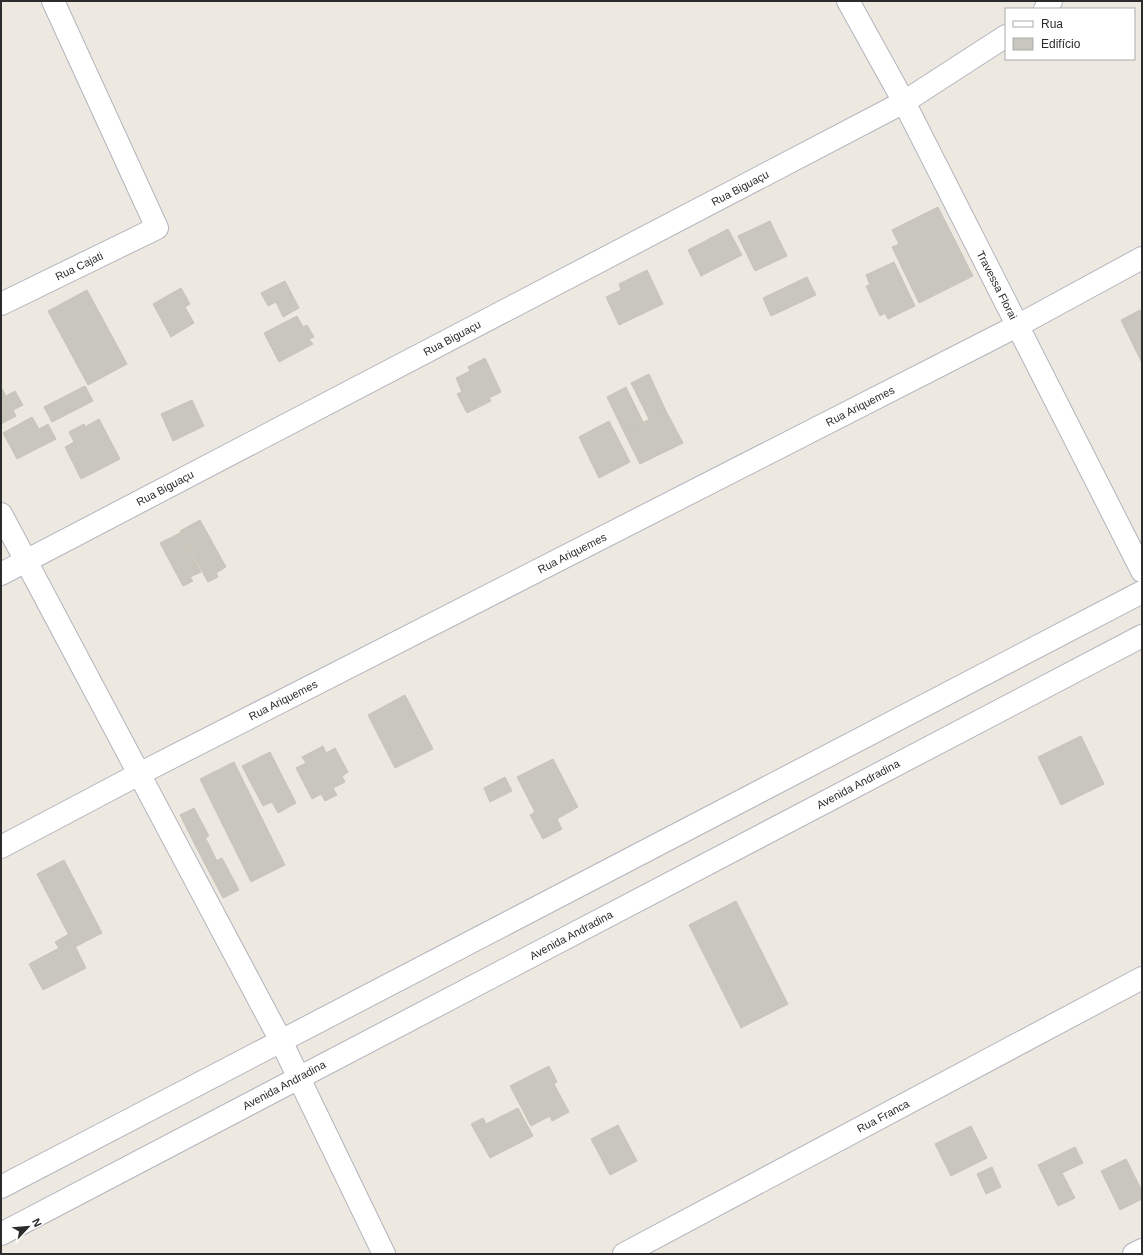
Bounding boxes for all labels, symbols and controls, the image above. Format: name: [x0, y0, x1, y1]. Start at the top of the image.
legend: [1005, 8, 1135, 60]
text: Rua: [1041, 17, 1063, 31]
text: Edifício: [1041, 37, 1081, 51]
street label: Rua Biguaçu: [709, 168, 771, 208]
street label: Rua Cajati: [53, 249, 105, 283]
street label: Travessa Florai: [975, 249, 1019, 321]
street label: Rua Biguaçu: [421, 318, 483, 358]
street label: Rua Ariquemes: [824, 383, 897, 428]
street label: Rua Biguaçu: [134, 468, 196, 508]
street label: Rua Ariquemes: [536, 530, 609, 575]
street label: Rua Ariquemes: [247, 677, 320, 722]
street label: Avenida Andradina: [814, 757, 902, 811]
street label: Avenida Andradina: [527, 908, 615, 962]
street label: Avenida Andradina: [240, 1058, 328, 1112]
street label: Rua Franca: [855, 1097, 912, 1135]
north arrow: [8, 1207, 48, 1247]
text: N: [30, 1216, 44, 1229]

